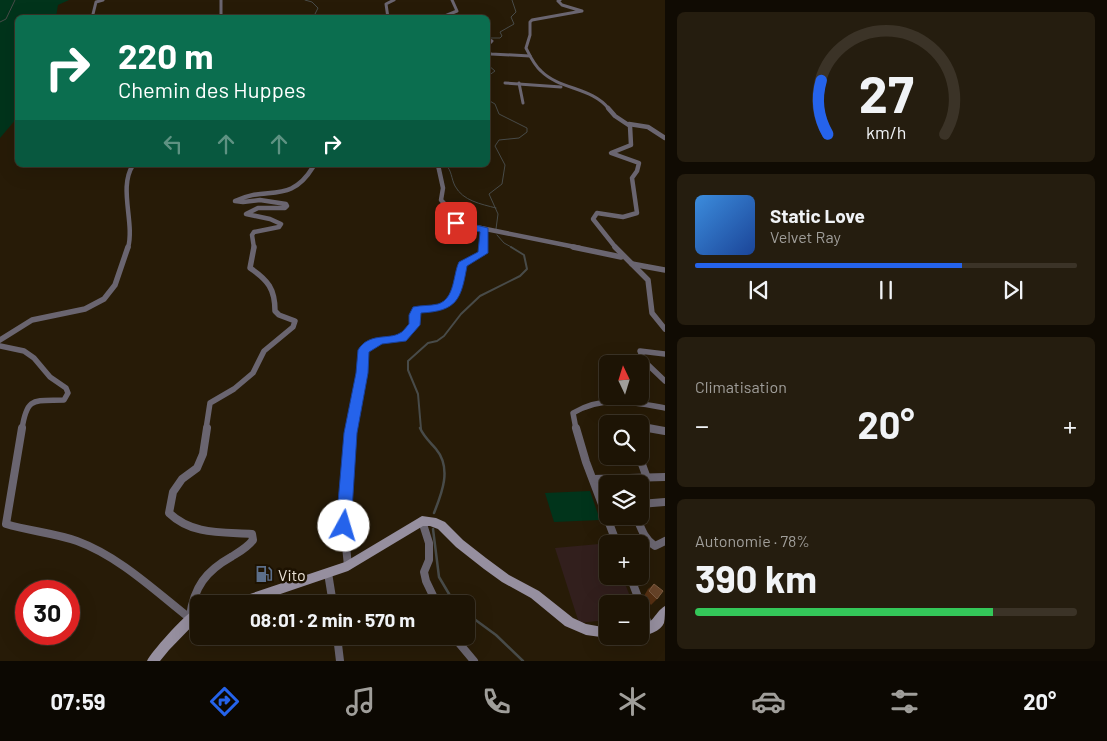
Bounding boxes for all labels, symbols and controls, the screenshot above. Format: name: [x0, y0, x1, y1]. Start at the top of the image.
text: 220 m: [118, 34, 213, 76]
icon: right: [35, 35, 100, 100]
text: 27: [859, 61, 914, 123]
text: Chemin des Huppes: [118, 76, 306, 102]
text: km/h: [866, 121, 906, 143]
icon: left: [159, 130, 187, 158]
icon: ahead: [212, 130, 240, 158]
icon: ahead: [265, 130, 293, 158]
icon: right: [318, 130, 346, 158]
pin: [435, 202, 477, 244]
text: Static Love: [770, 204, 865, 227]
icon: arrive: [442, 209, 470, 237]
text: Velvet Ray: [770, 227, 841, 246]
icon: previous: [745, 276, 773, 304]
icon: pause: [872, 276, 900, 304]
icon: next: [999, 276, 1027, 304]
north arrow: [599, 355, 649, 405]
map controls: [599, 355, 649, 645]
text: Climatisation: [695, 377, 787, 396]
text: 20°: [857, 401, 915, 447]
text: −: [695, 408, 709, 442]
text: +: [1063, 408, 1077, 442]
button: search: [599, 415, 649, 465]
button: layers: [599, 475, 649, 525]
position arrow: [317, 499, 369, 551]
text: Autonomie · 78%: [695, 531, 810, 550]
button: +: [599, 535, 649, 585]
text: 390 km: [695, 555, 817, 601]
fuel station icon: Vito: [254, 564, 274, 584]
place label: Vito: [278, 565, 306, 584]
speed limit sign: 30: [15, 580, 80, 645]
button: −: [599, 595, 649, 645]
text: 08:01 · 2 min · 570 m: [250, 608, 415, 631]
icon: directions: [207, 684, 242, 719]
icon: music: [343, 684, 378, 719]
icon: phone: [479, 684, 514, 719]
icon: climate: [615, 684, 650, 719]
icon: car: [751, 684, 786, 719]
icon: filters: [887, 684, 922, 719]
text: 07:59: [51, 688, 106, 714]
text: 20°: [1023, 688, 1056, 714]

